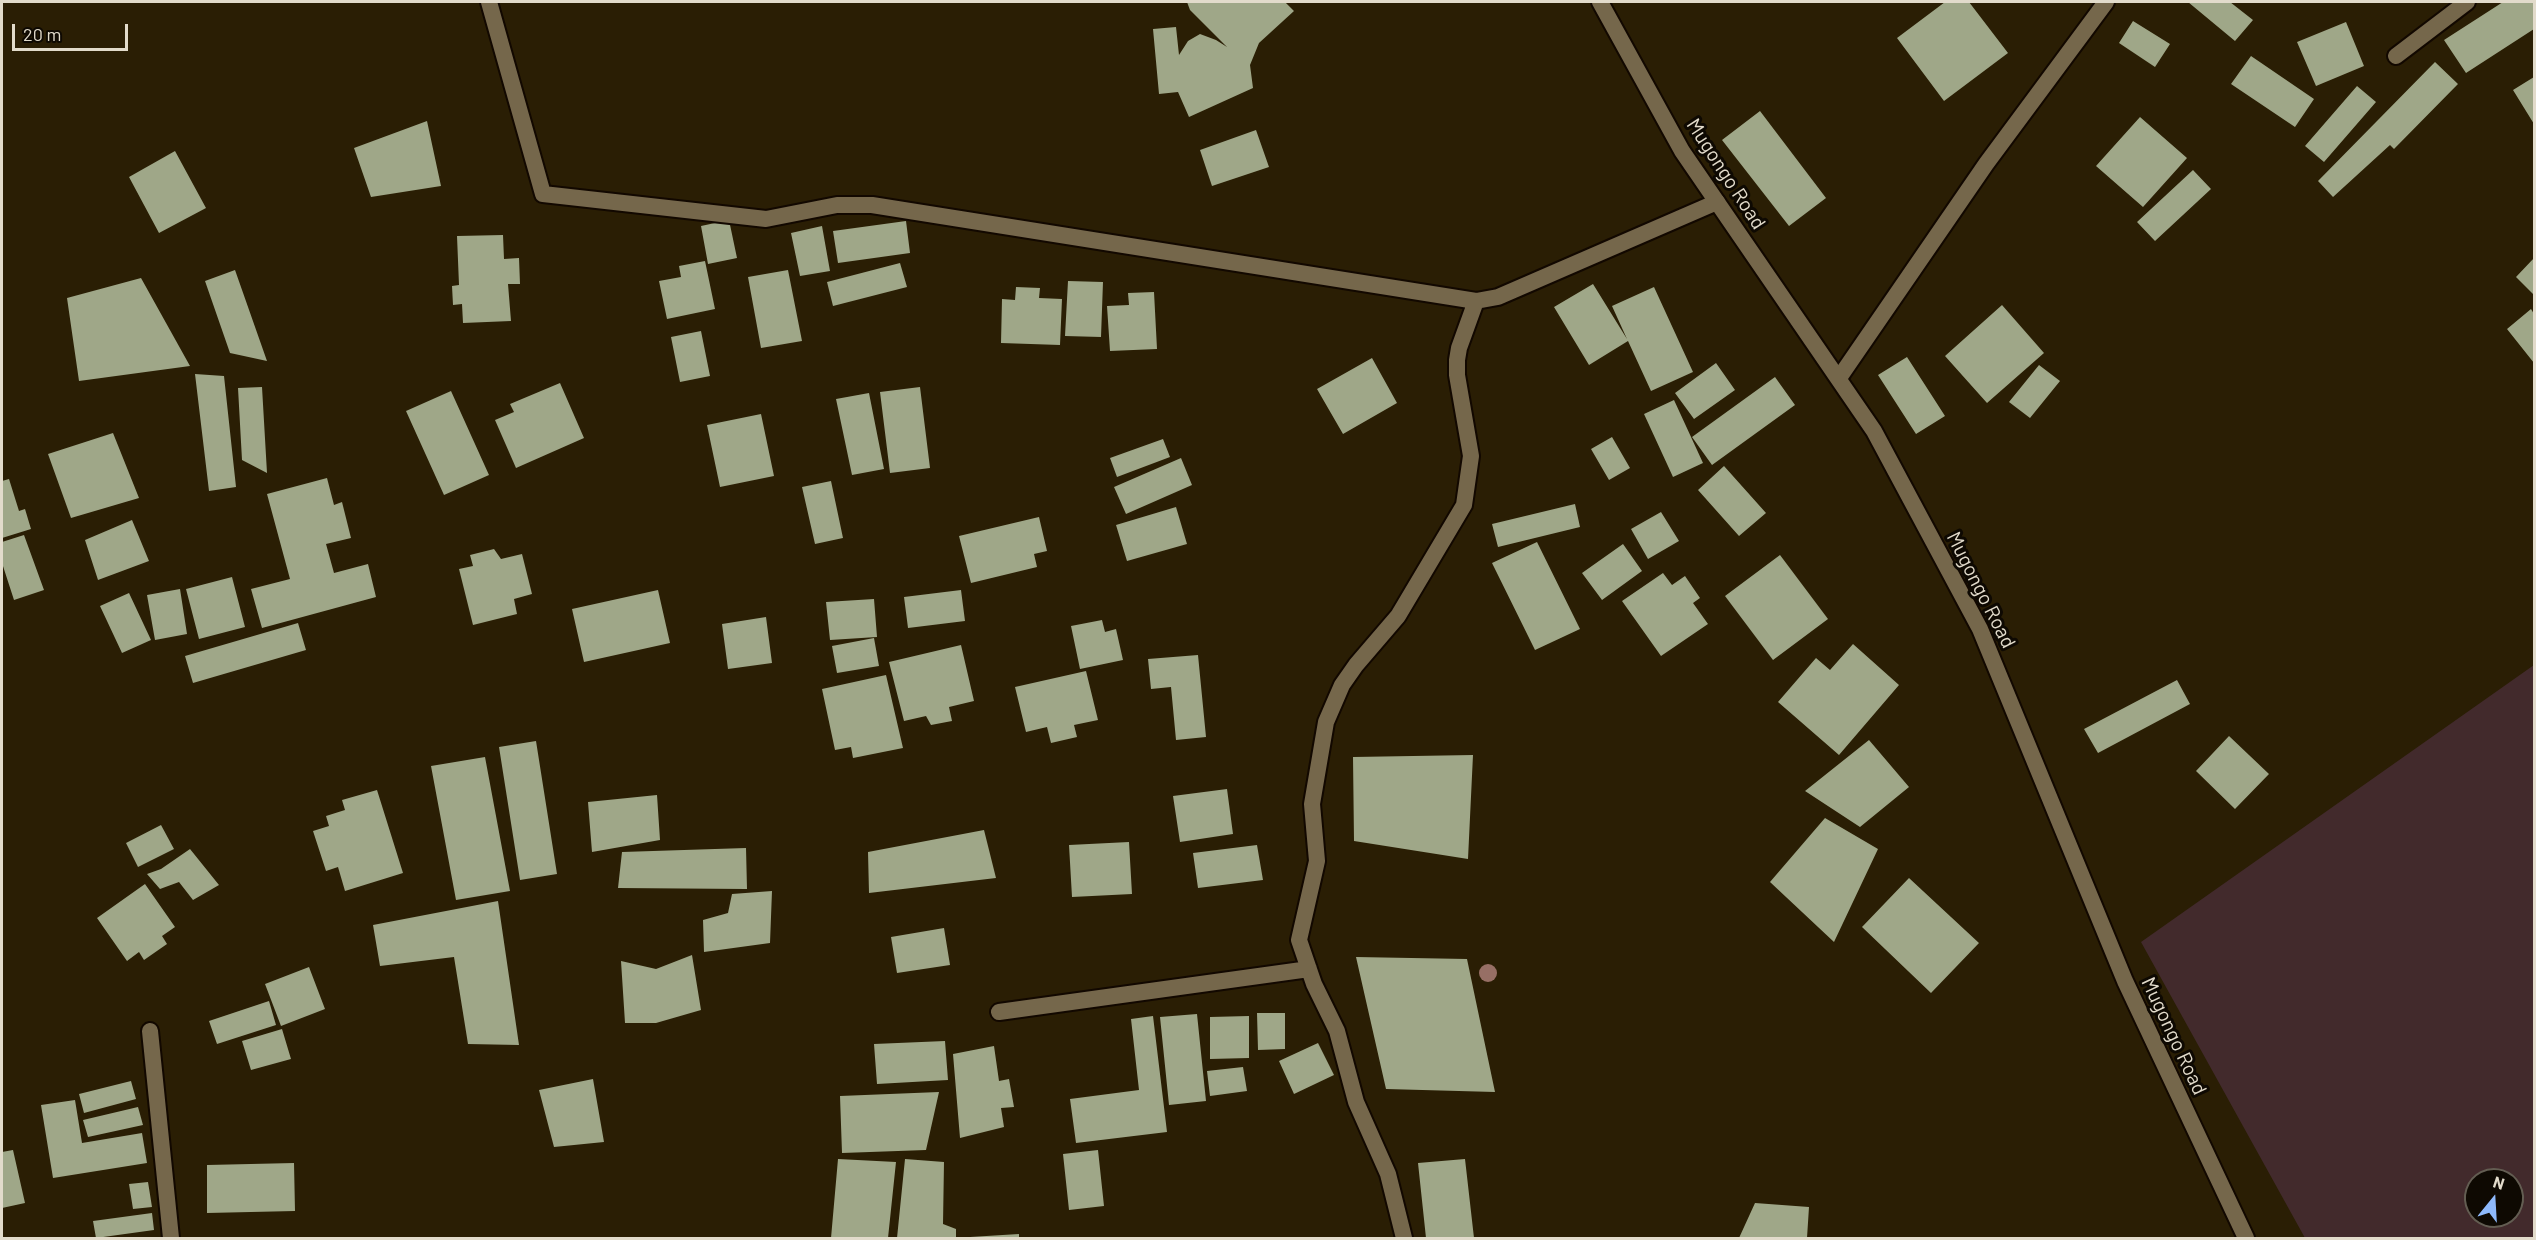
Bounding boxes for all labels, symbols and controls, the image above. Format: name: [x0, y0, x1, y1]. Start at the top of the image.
scale bar: [15, 12, 130, 50]
text: 20 m: [23, 23, 61, 45]
street label: Mugongo Road: [1681, 114, 1771, 234]
street label: Mugongo Road: [1941, 528, 2021, 652]
street label: Mugongo Road: [2136, 973, 2212, 1099]
north arrow: [2464, 1168, 2524, 1228]
text: N: [2491, 1172, 2507, 1193]

